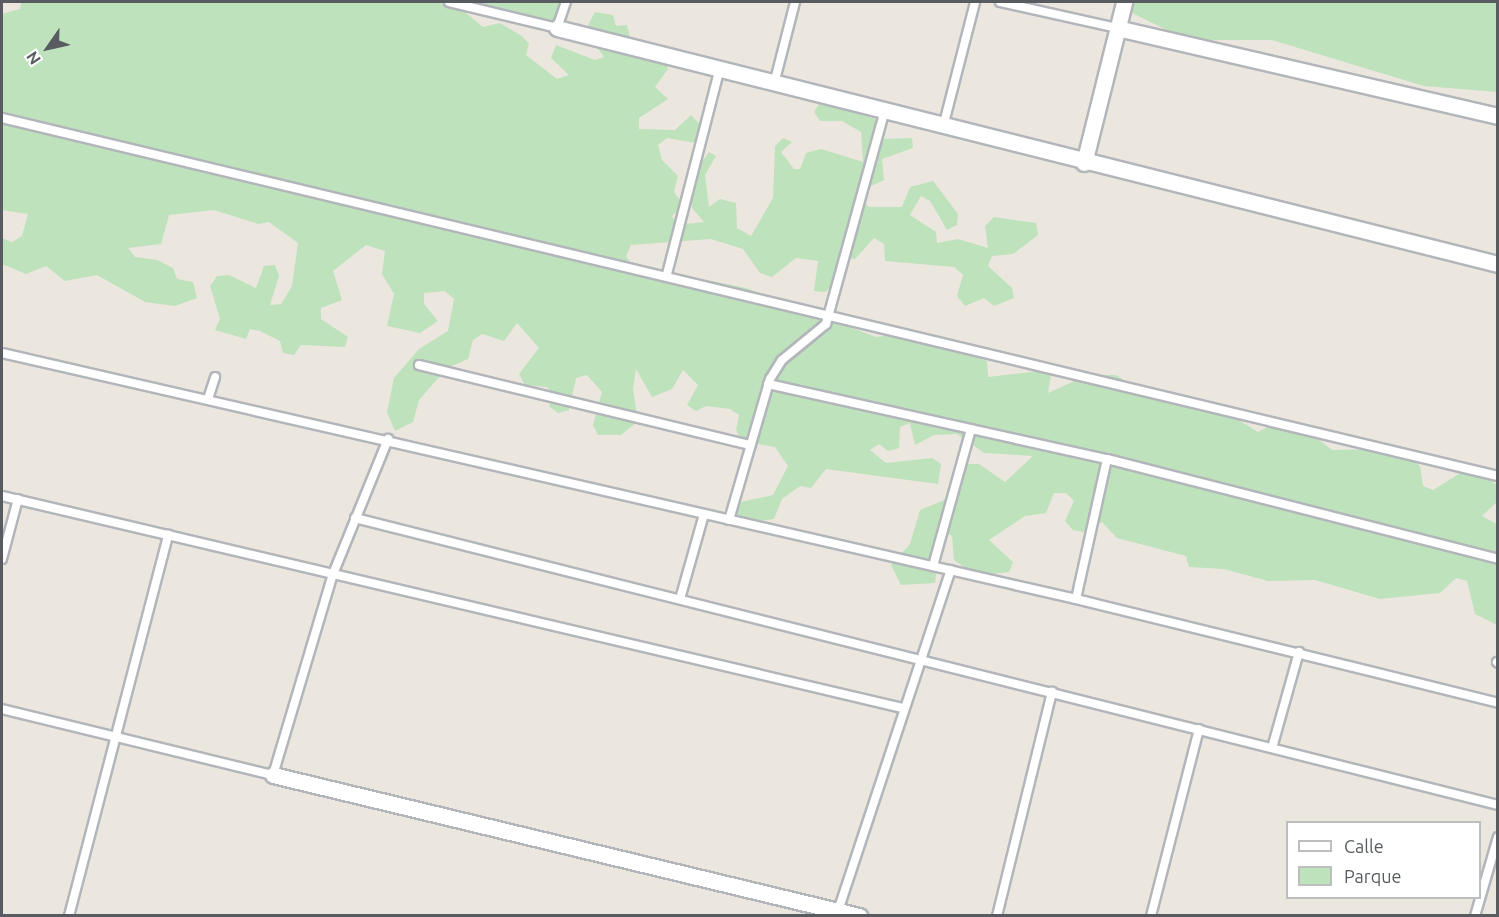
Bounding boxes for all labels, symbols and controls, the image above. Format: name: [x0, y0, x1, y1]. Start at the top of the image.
north arrow: [18, 18, 78, 78]
text: N: [22, 48, 44, 68]
legend: [1286, 821, 1481, 899]
text: Calle: [1344, 836, 1384, 856]
text: Parque: [1344, 866, 1401, 886]

